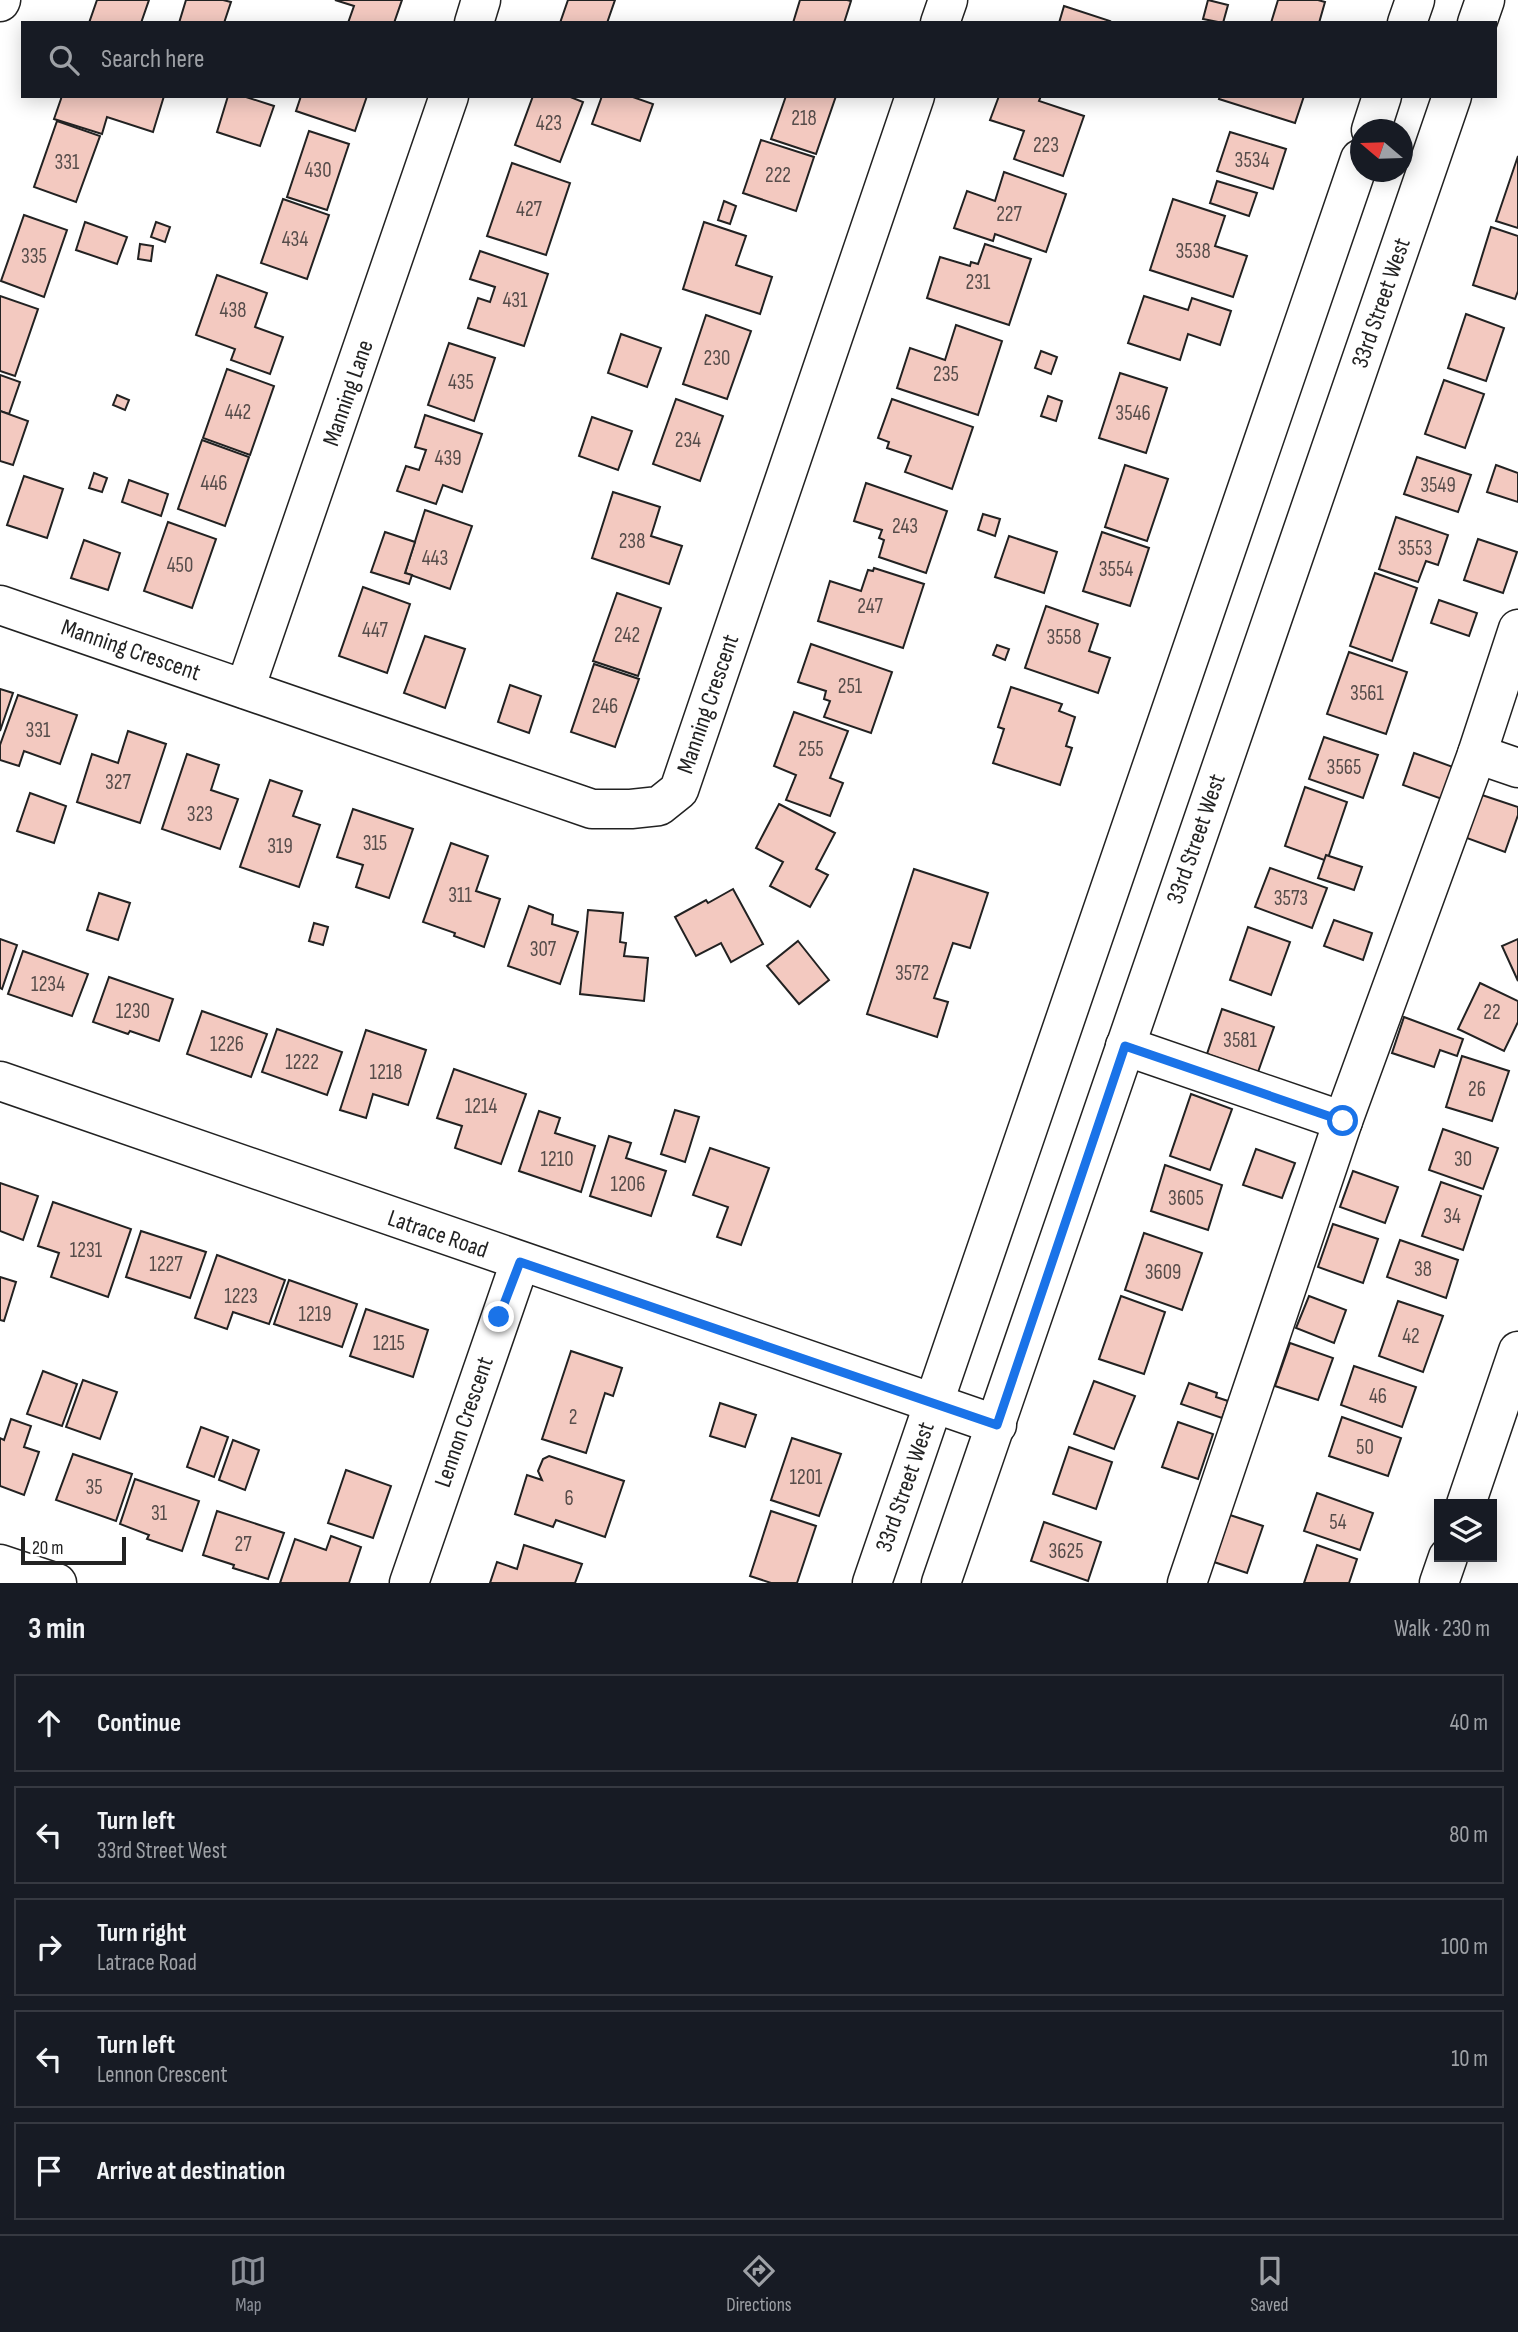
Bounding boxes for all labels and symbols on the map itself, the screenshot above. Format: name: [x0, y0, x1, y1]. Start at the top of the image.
house number: 218: [791, 106, 817, 131]
house number: 423: [536, 111, 562, 136]
north arrow: [1350, 119, 1413, 182]
house number: 223: [1033, 133, 1059, 158]
house number: 3534: [1235, 148, 1270, 173]
house number: 331: [55, 150, 80, 175]
house number: 430: [304, 158, 332, 183]
house number: 222: [765, 163, 791, 188]
house number: 427: [516, 197, 543, 222]
house number: 227: [996, 202, 1022, 227]
house number: 434: [282, 227, 308, 252]
street label: 33rd Street West: [1345, 234, 1417, 372]
house number: 3538: [1175, 239, 1211, 264]
house number: 335: [21, 244, 47, 269]
house number: 231: [966, 270, 991, 295]
house number: 431: [502, 288, 528, 313]
house number: 438: [220, 298, 246, 323]
street label: Manning Lane: [316, 336, 380, 450]
house number: 230: [704, 346, 730, 371]
house number: 235: [933, 362, 959, 387]
house number: 435: [448, 370, 474, 395]
house number: 442: [225, 400, 251, 425]
house number: 3546: [1115, 401, 1151, 426]
house number: 234: [675, 428, 701, 453]
house number: 439: [435, 446, 461, 471]
house number: 446: [201, 471, 227, 496]
house number: 3549: [1420, 473, 1456, 498]
house number: 243: [892, 514, 918, 539]
house number: 238: [619, 529, 645, 554]
house number: 3553: [1398, 536, 1432, 561]
house number: 443: [422, 546, 448, 571]
house number: 450: [167, 553, 193, 578]
house number: 3554: [1099, 557, 1133, 582]
house number: 247: [857, 594, 883, 619]
street label: Manning Crescent: [58, 613, 204, 687]
house number: 447: [362, 618, 389, 643]
house number: 242: [614, 623, 640, 648]
house number: 3558: [1047, 625, 1081, 650]
street label: Manning Crescent: [671, 631, 745, 777]
house number: 251: [838, 674, 863, 699]
house number: 3561: [1350, 681, 1385, 706]
house number: 246: [592, 694, 618, 719]
house number: 331: [26, 718, 51, 743]
house number: 255: [798, 737, 824, 762]
house number: 3565: [1327, 755, 1361, 780]
house number: 327: [105, 770, 132, 795]
street label: 33rd Street West: [1160, 770, 1232, 908]
house number: 323: [187, 802, 213, 827]
house number: 315: [363, 831, 387, 856]
house number: 319: [267, 834, 293, 859]
house number: 311: [448, 883, 472, 908]
house number: 3573: [1274, 886, 1308, 911]
house number: 307: [530, 937, 557, 962]
house number: 3572: [895, 961, 929, 986]
house number: 1234: [31, 972, 65, 997]
house number: 1230: [116, 999, 150, 1024]
house number: 22: [1483, 1000, 1501, 1025]
house number: 3581: [1223, 1028, 1258, 1053]
house number: 1226: [210, 1032, 244, 1057]
house number: 1222: [285, 1050, 319, 1075]
house number: 1218: [370, 1060, 402, 1085]
house number: 26: [1468, 1077, 1486, 1102]
house number: 1214: [465, 1094, 497, 1119]
route start: [1327, 1105, 1358, 1136]
house number: 1210: [540, 1147, 574, 1172]
house number: 30: [1454, 1147, 1472, 1172]
house number: 1206: [611, 1172, 645, 1197]
house number: 3605: [1168, 1186, 1204, 1211]
street label: Latrace Road: [384, 1203, 492, 1265]
house number: 34: [1443, 1204, 1461, 1229]
house number: 1231: [70, 1238, 103, 1263]
house number: 1227: [149, 1252, 183, 1277]
house number: 38: [1414, 1257, 1432, 1282]
house number: 3609: [1145, 1260, 1181, 1285]
house number: 1223: [224, 1284, 258, 1309]
route end: [483, 1301, 514, 1332]
house number: 1219: [299, 1302, 331, 1327]
house number: 42: [1402, 1324, 1420, 1349]
house number: 1215: [373, 1331, 405, 1356]
street label: Lennon Crescent: [428, 1353, 500, 1491]
house number: 46: [1369, 1384, 1387, 1409]
house number: 2: [569, 1405, 577, 1430]
street label: 33rd Street West: [869, 1418, 941, 1556]
house number: 50: [1356, 1435, 1374, 1460]
house number: 1201: [790, 1465, 823, 1490]
house number: 35: [85, 1475, 103, 1500]
house number: 6: [564, 1486, 574, 1511]
house number: 31: [151, 1501, 168, 1526]
house number: 54: [1329, 1510, 1347, 1535]
house number: 27: [234, 1532, 252, 1557]
scale bar: [21, 1534, 126, 1566]
house number: 3625: [1048, 1539, 1084, 1564]

